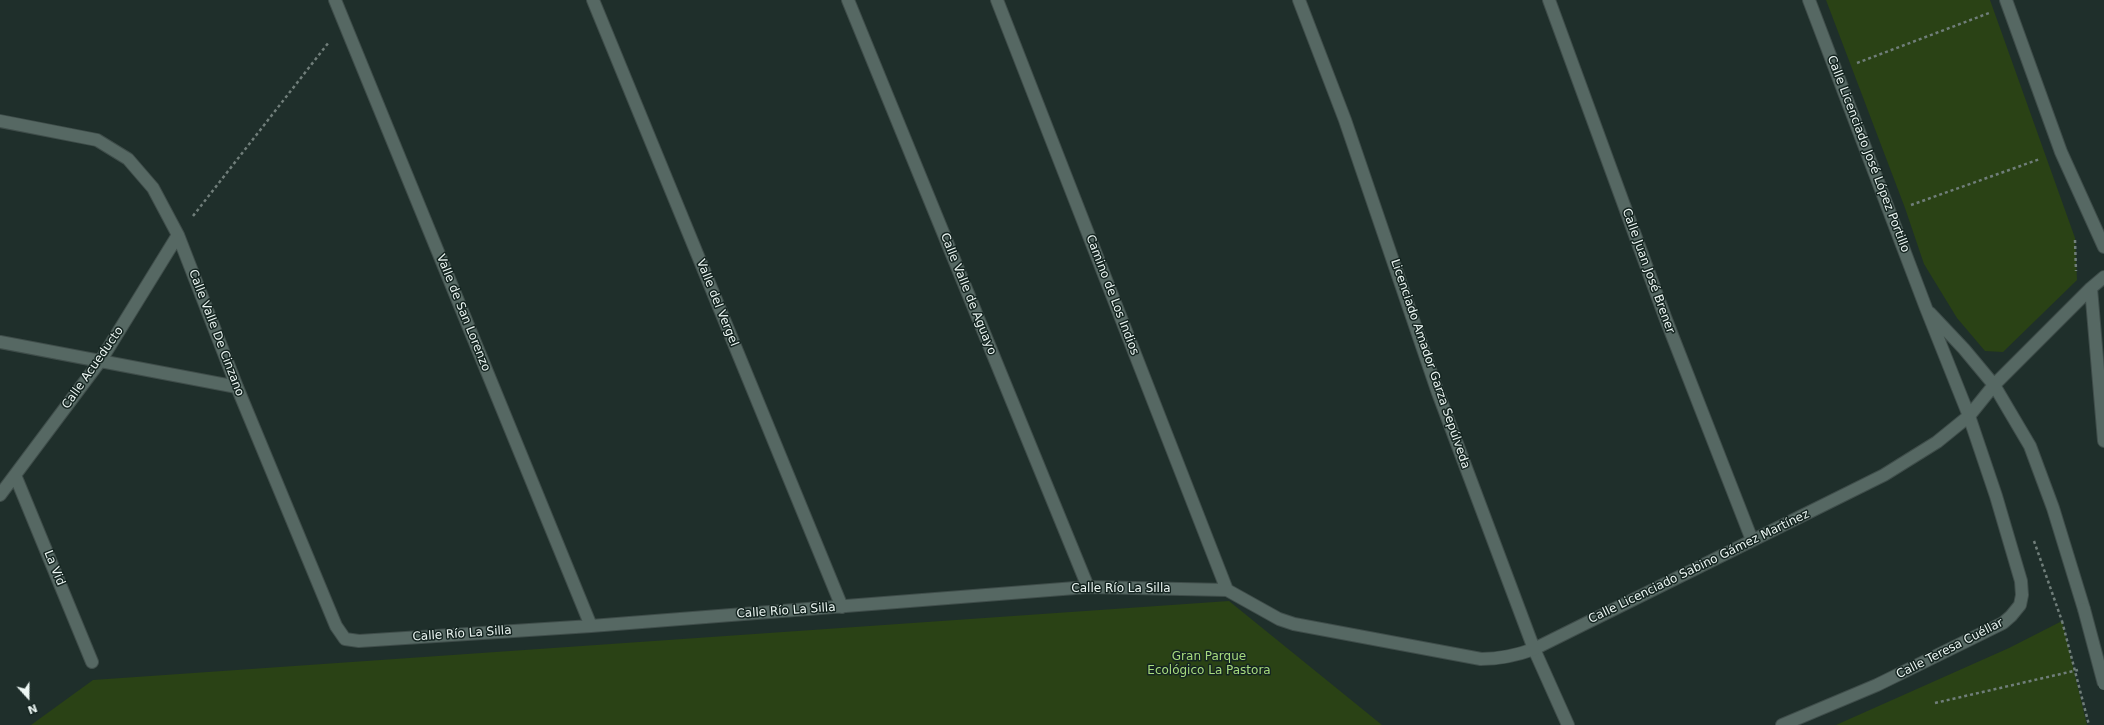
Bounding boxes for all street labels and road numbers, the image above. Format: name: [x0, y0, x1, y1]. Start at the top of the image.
street label: Calle Licenciado José López Portillo: [1824, 54, 1912, 254]
street label: Calle Juan José Brener: [1619, 206, 1677, 336]
street label: Calle Valle de Aguayo: [937, 231, 999, 357]
street label: Camino de Los Indios: [1082, 233, 1142, 357]
street label: Valle de San Lorenzo: [433, 252, 493, 374]
street label: Valle del Vergel: [693, 257, 741, 349]
street label: Licenciado Amador Garza Sepúlveda: [1387, 257, 1473, 471]
street label: Calle Valle De Cinzano: [185, 268, 247, 398]
street label: Calle Acueducto: [59, 324, 127, 412]
street label: Calle Licenciado Sabino Gámez Martínez: [1586, 507, 1812, 627]
street label: La Vid: [40, 548, 68, 588]
street label: Calle Río La Silla: [1071, 582, 1171, 596]
street label: Calle Río La Silla: [736, 600, 836, 622]
street label: Calle Teresa Cuéllar: [1894, 616, 2006, 682]
street label: Calle Río La Silla: [412, 623, 512, 645]

